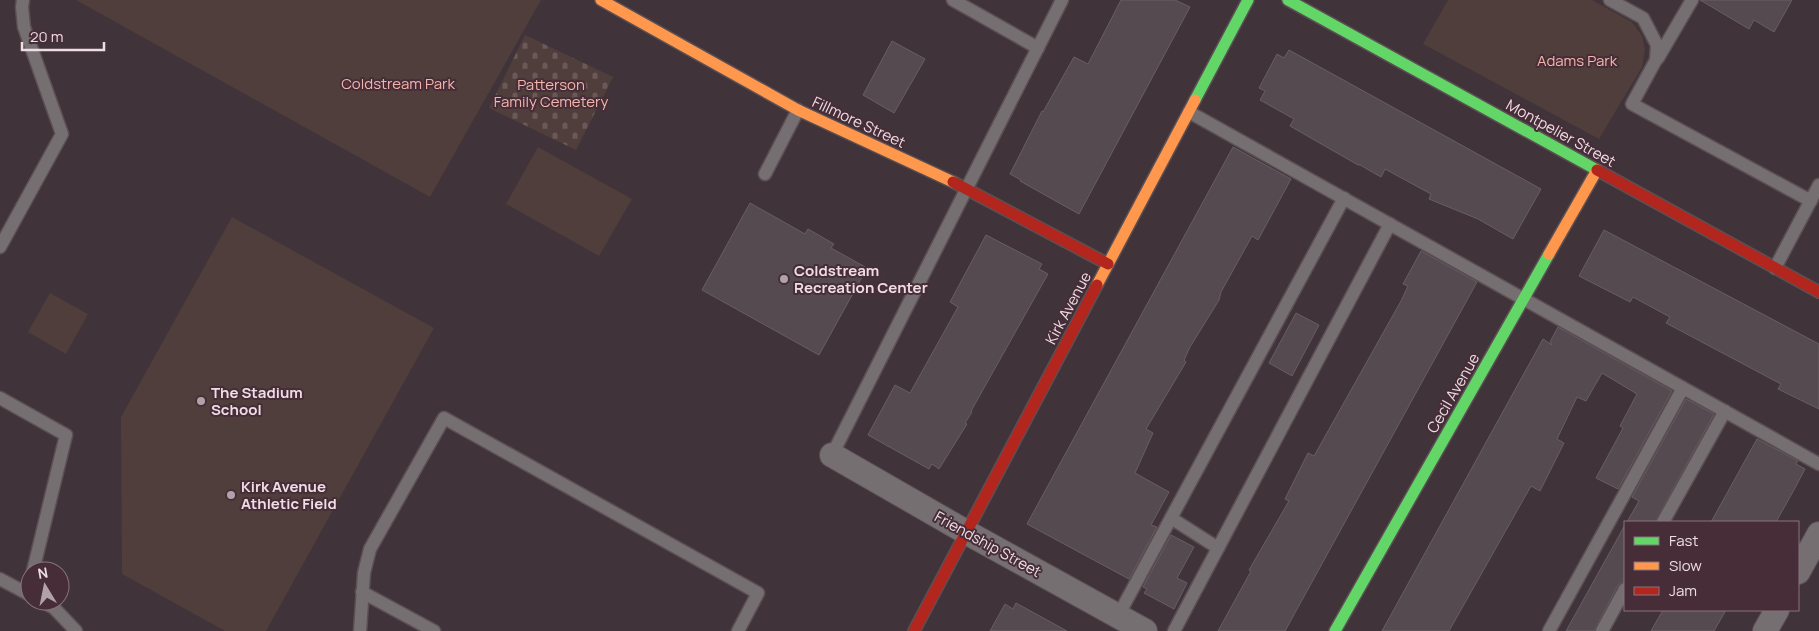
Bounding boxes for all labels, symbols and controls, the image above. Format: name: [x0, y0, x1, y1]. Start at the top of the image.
scale bar: [22, 20, 105, 52]
text: 20 m: [30, 26, 63, 47]
park label: Adams Park: [1537, 50, 1618, 71]
park label: Coldstream Park: [341, 73, 455, 94]
park label: Patterson Family Cemetery: [494, 74, 608, 112]
street label: Fillmore Street: [809, 91, 909, 153]
street label: Montpelier Street: [1502, 94, 1620, 172]
place label: Coldstream Recreation Center: [794, 260, 928, 298]
street label: Kirk Avenue: [1040, 268, 1096, 348]
marker: Coldstream Recreation Center: [778, 273, 790, 285]
street label: Cecil Avenue: [1422, 349, 1484, 437]
place label: The Stadium School: [211, 382, 303, 420]
marker: The Stadium School: [195, 395, 207, 407]
place label: Kirk Avenue Athletic Field: [241, 476, 337, 514]
marker: Kirk Avenue Athletic Field: [225, 489, 237, 501]
street label: Friendship Street: [931, 506, 1045, 582]
legend: [1624, 521, 1799, 611]
text: Fast: [1669, 530, 1698, 551]
text: Slow: [1669, 555, 1702, 576]
north arrow: [20, 561, 70, 611]
text: N: [36, 562, 49, 583]
text: Jam: [1669, 580, 1697, 601]

